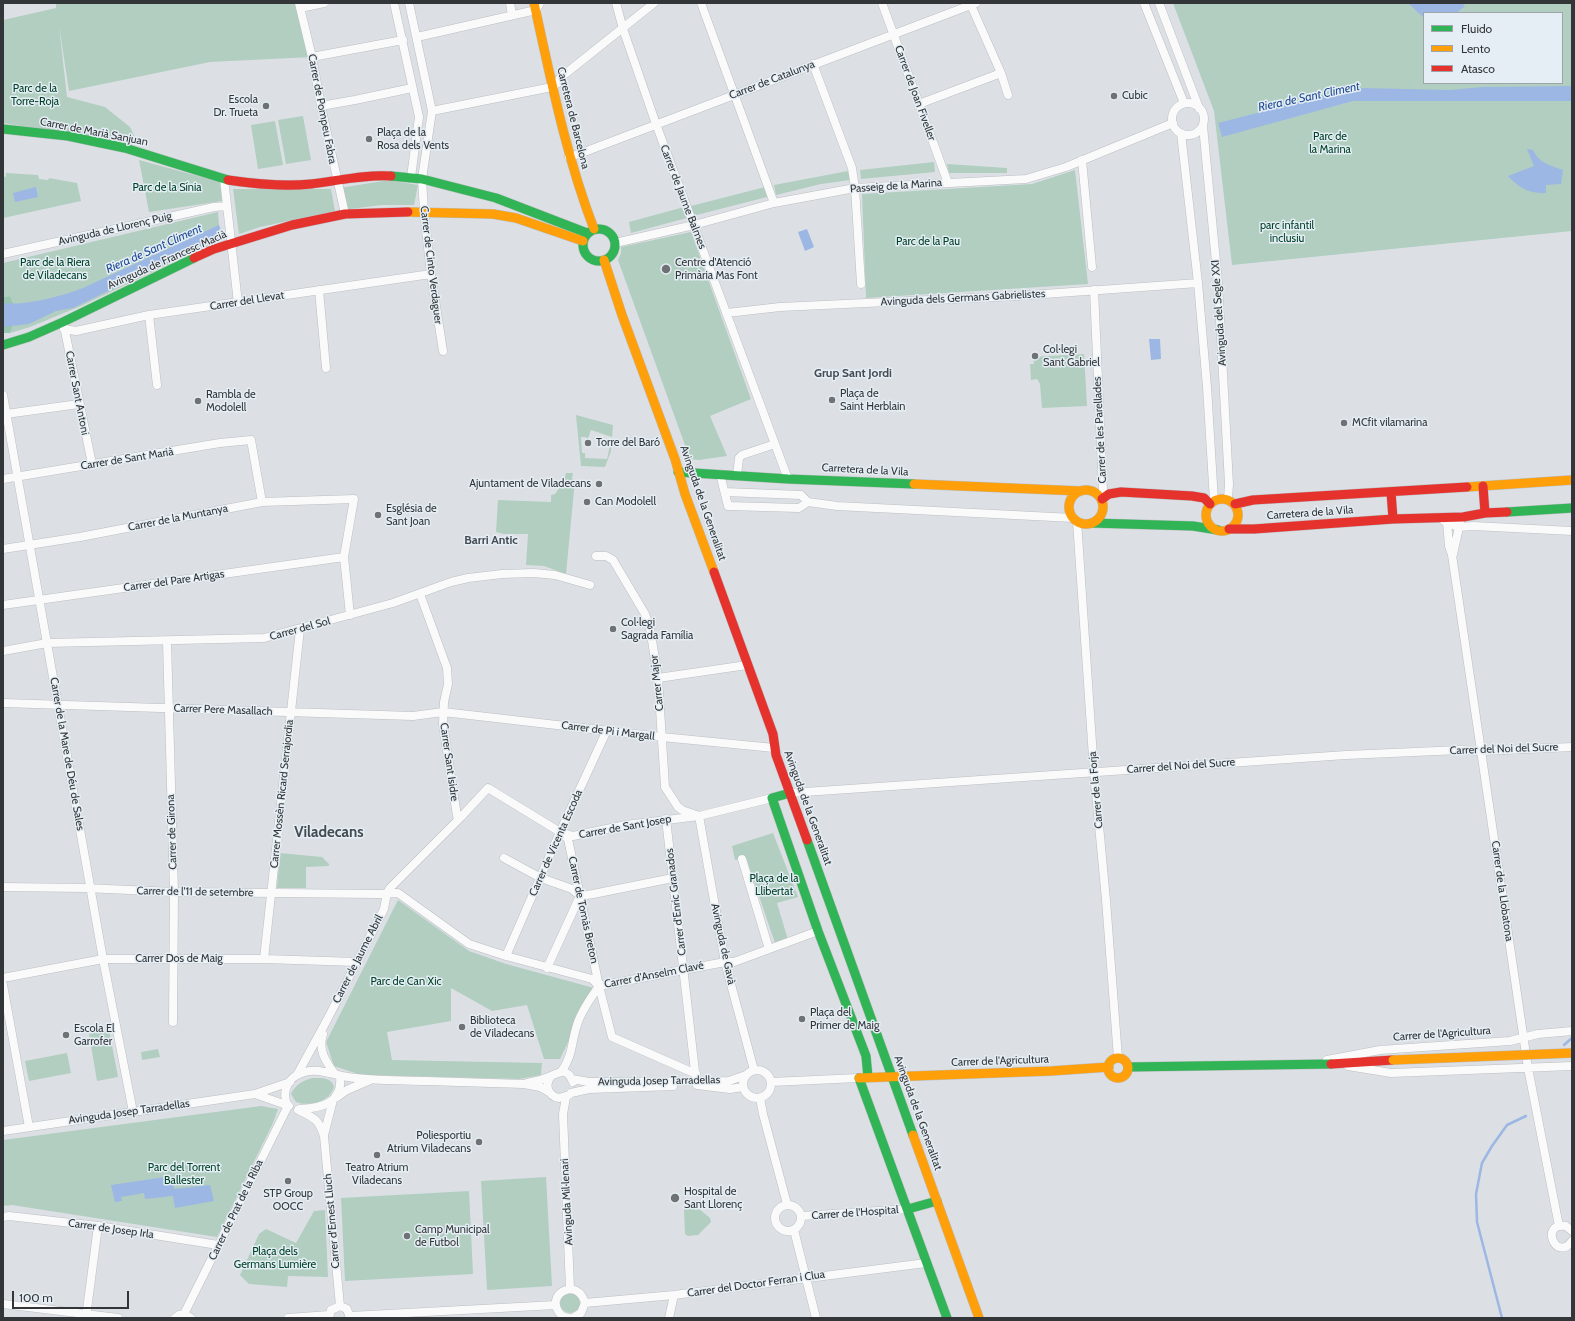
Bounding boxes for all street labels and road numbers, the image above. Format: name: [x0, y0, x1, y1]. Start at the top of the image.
street label: Carrer de Joan Fiveller: [892, 44, 938, 142]
street label: Carrer de Pompeu Fabra: [305, 53, 339, 165]
street label: Carrer de Catalunya: [727, 58, 817, 102]
street label: Carretera de Barcelona: [554, 66, 592, 170]
street label: Carrer de Marià Sanjuan: [39, 115, 149, 149]
street label: Carrer de Jaume Balmes: [657, 143, 709, 251]
street label: Passeig de la Marina: [849, 176, 943, 196]
street label: Carrer de Cinto Verdaguer: [417, 205, 445, 325]
street label: Avinguda de Llorenç Puig: [57, 210, 173, 248]
street label: Avinguda de Francesc Macià: [105, 228, 229, 292]
street label: Avinguda del Segle XXI: [1209, 260, 1229, 366]
street label: Avinguda dels Germans Gabrielistes: [880, 287, 1046, 309]
street label: Carrer del Llevat: [209, 289, 285, 313]
street label: Carrer Sant Antoni: [62, 350, 92, 436]
street label: Carrer de les Parellades: [1091, 376, 1109, 484]
street label: Avinguda de la Generalitat: [677, 444, 729, 562]
street label: Carrer de Sant Marià: [80, 445, 174, 473]
street label: Carretera de la Vila: [821, 461, 909, 479]
street label: Carrer de la Muntanya: [127, 502, 229, 534]
street label: Carretera de la Vila: [1266, 503, 1354, 523]
street label: Carrer del Pare Artigas: [123, 567, 225, 595]
street label: Carrer del Sol: [268, 615, 332, 643]
street label: Carrer Major: [647, 654, 667, 712]
street label: Carrer de la Mare de Déu de Sales: [47, 676, 87, 832]
street label: Carrer Pere Masallach: [173, 702, 273, 718]
street label: Carrer Mossèn Ricard Serrajordia: [268, 719, 296, 869]
street label: Carrer de Pi i Margall: [561, 719, 655, 743]
street label: Carrer Sant Isidre: [437, 722, 461, 802]
street label: Carrer del Noi del Sucre: [1450, 741, 1558, 757]
street label: Avinguda de la Generalitat: [781, 749, 835, 867]
street label: Carrer de la Forja: [1086, 751, 1106, 829]
street label: Carrer del Noi del Sucre: [1126, 756, 1236, 776]
street label: Carrer de Vicenta Escoda: [527, 788, 585, 898]
street label: Carrer de Girona: [164, 794, 180, 870]
street label: Carrer de Sant Josep: [578, 812, 672, 842]
street label: Carrer de la Llobatona: [1488, 840, 1516, 942]
street label: Carrer d'Enric Granados: [663, 848, 689, 956]
street label: Carrer de Tomàs Breton: [565, 855, 601, 965]
street label: Carrer de l'11 de setembre: [136, 884, 254, 900]
street label: Avinguda de Gavà: [708, 902, 738, 986]
street label: Carrer de Jaume Abril: [330, 913, 386, 1005]
street label: Carrer Dos de Maig: [135, 952, 223, 966]
street label: Carrer d'Anselm Clavé: [603, 959, 705, 991]
street label: Carrer de l'Agricultura: [1393, 1024, 1491, 1044]
street label: Carrer de l'Agricultura: [951, 1053, 1049, 1069]
street label: Avinguda de la Generalitat: [891, 1054, 945, 1172]
street label: Avinguda Josep Tarradellas: [598, 1073, 720, 1089]
street label: Avinguda Josep Tarradellas: [68, 1097, 190, 1127]
street label: Carrer de Prat de la Riba: [206, 1157, 266, 1263]
street label: Avinguda Mil·lenari: [558, 1158, 576, 1246]
street label: Carrer d'Ernest Lluch: [321, 1173, 343, 1269]
street label: Carrer de l'Hospital: [811, 1203, 899, 1223]
street label: Carrer de Josep Irla: [67, 1216, 155, 1242]
street label: Carrer del Doctor Ferran i Clua: [686, 1268, 826, 1300]

